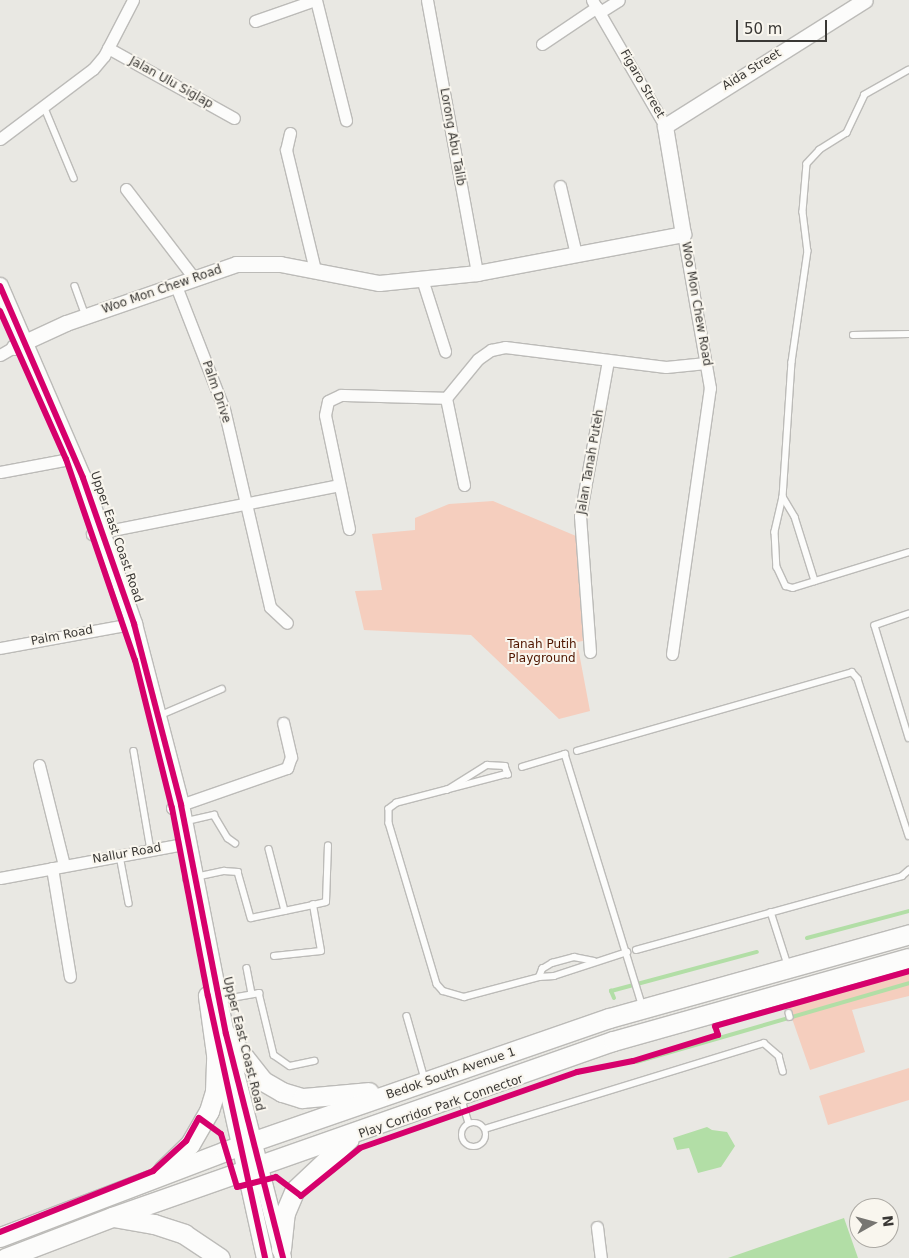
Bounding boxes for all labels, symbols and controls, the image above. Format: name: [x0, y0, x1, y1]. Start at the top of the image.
scale bar: [739, 10, 830, 42]
text: 50 m: [744, 20, 782, 38]
street label: Aida Street: [720, 46, 784, 94]
street label: Figaro Street: [617, 47, 667, 121]
street label: Jalan Ulu Siglap: [127, 54, 215, 112]
street label: Lorong Abu Talib: [436, 87, 468, 187]
street label: Woo Mon Chew Road: [678, 241, 714, 367]
street label: Woo Mon Chew Road: [100, 263, 224, 317]
street label: Palm Drive: [199, 359, 233, 425]
street label: Jalan Tanah Puteh: [575, 408, 607, 516]
street label: Upper East Coast Road: [87, 470, 145, 604]
street label: Palm Road: [30, 623, 94, 649]
park label: Tanah Putih Playground: [507, 638, 577, 666]
street label: Nallur Road: [92, 841, 162, 867]
street label: Upper East Coast Road: [219, 975, 267, 1113]
street label: Bedok South Avenue 1: [384, 1045, 518, 1103]
street label: Play Corridor Park Connector: [357, 1072, 525, 1142]
north arrow: [849, 1198, 899, 1248]
text: N: [879, 1215, 897, 1228]

